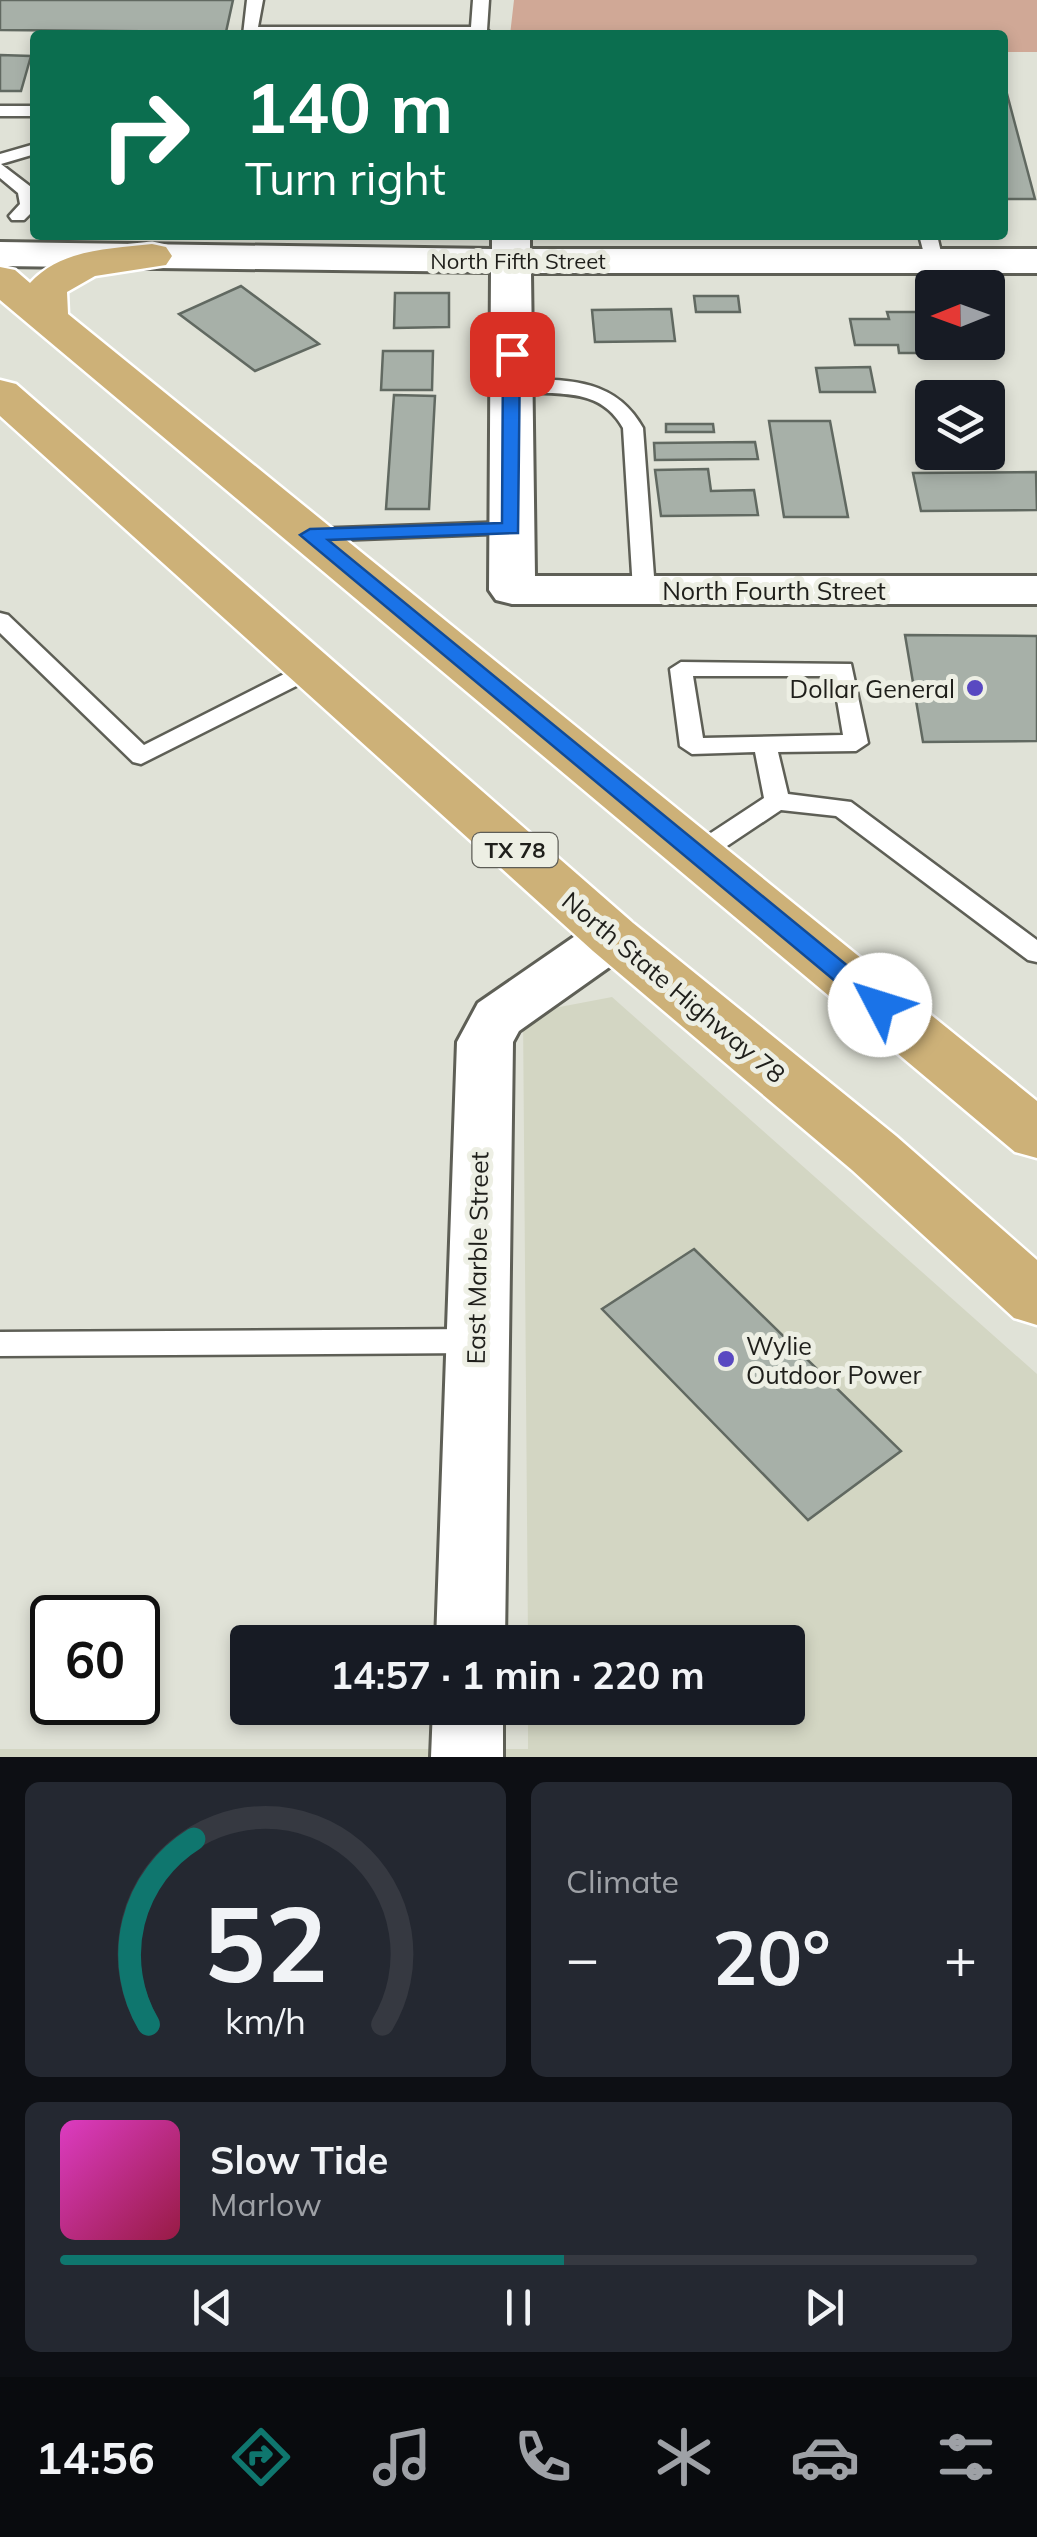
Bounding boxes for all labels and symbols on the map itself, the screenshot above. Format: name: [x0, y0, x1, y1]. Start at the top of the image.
street label: North Fifth Street: [430, 247, 606, 275]
north arrow: [915, 270, 1005, 360]
pin: [470, 312, 555, 397]
street label: North Fourth Street: [662, 575, 886, 606]
place label: Dollar General: [790, 673, 955, 704]
marker: Dollar General: [964, 677, 986, 699]
road number: TX 78: [472, 833, 558, 867]
street label: North State Highway 78: [556, 885, 792, 1089]
position arrow: [828, 953, 932, 1057]
street label: East Marble Street: [460, 1151, 494, 1365]
place label: Wylie Outdoor Power: [746, 1330, 922, 1390]
marker: Wylie Outdoor Power: [715, 1348, 737, 1370]
speed limit sign: 60: [30, 1595, 160, 1725]

